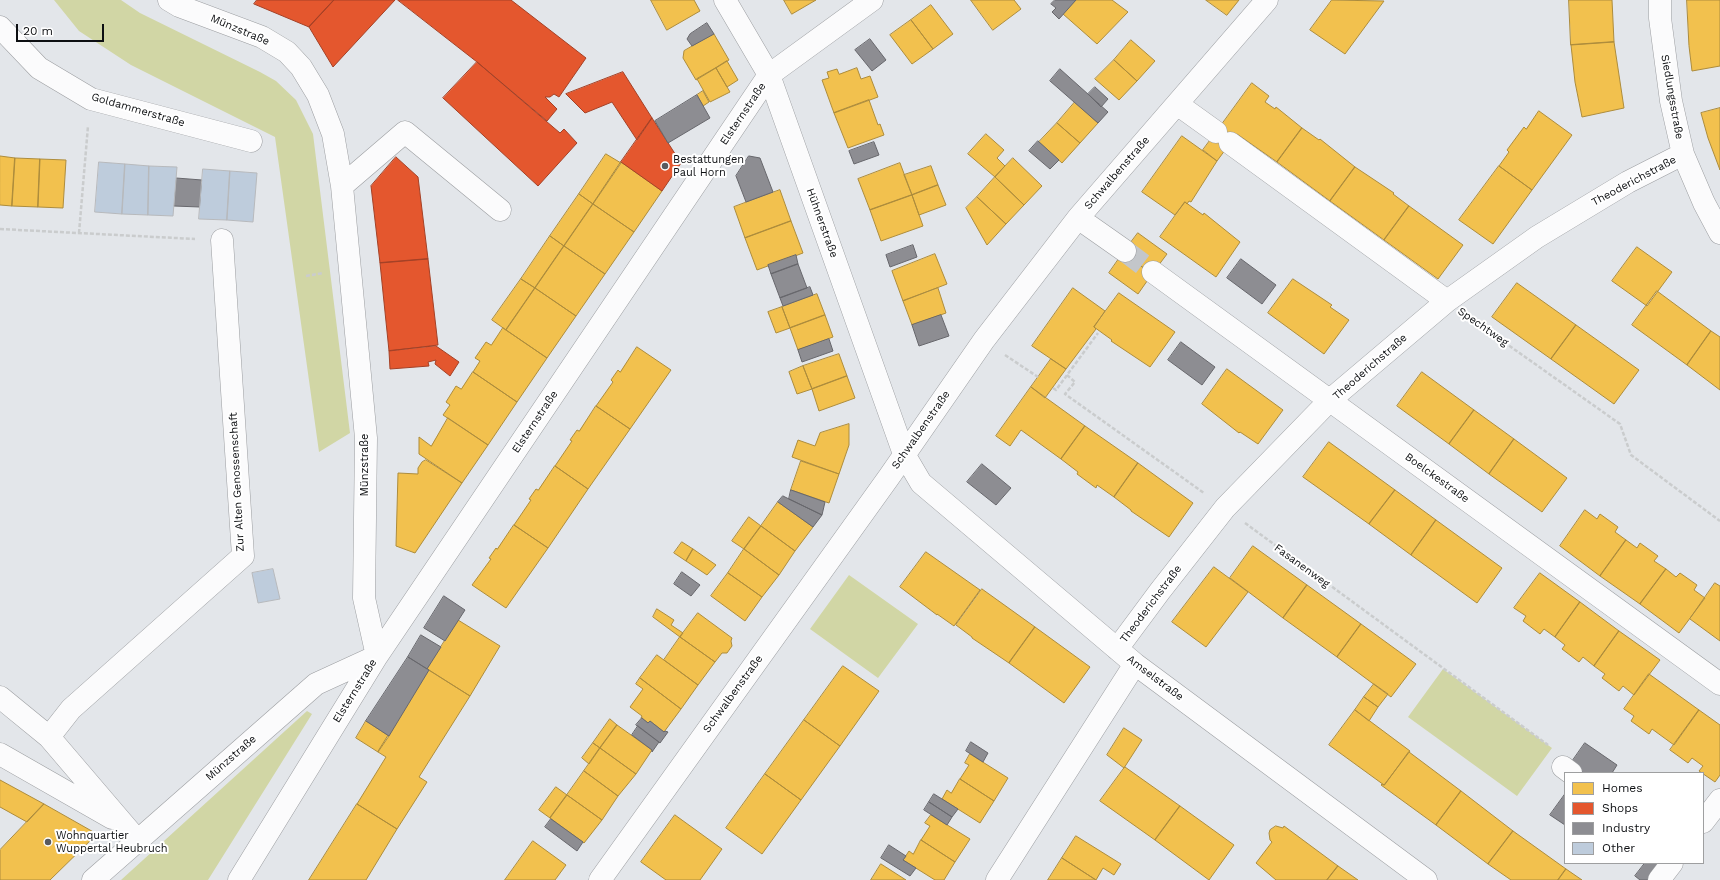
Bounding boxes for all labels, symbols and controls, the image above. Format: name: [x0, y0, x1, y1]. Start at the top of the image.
street label: Münzstraße: [208, 12, 272, 48]
scale bar: [18, 16, 106, 42]
text: 20 m: [23, 24, 53, 38]
street label: Siedlungsstraße: [1658, 54, 1686, 140]
street label: Elsternstraße: [717, 80, 769, 148]
street label: Goldammerstraße: [90, 90, 186, 130]
street label: Schwalbenstraße: [1082, 134, 1152, 212]
place label: Bestattungen Paul Horn: [673, 153, 744, 179]
street label: Theoderichstraße: [1589, 153, 1679, 209]
marker: Bestattungen Paul Horn: [660, 161, 670, 171]
street label: Hühnerstraße: [803, 186, 841, 260]
street label: Spechtweg: [1455, 305, 1511, 349]
street label: Theoderichstraße: [1330, 331, 1410, 403]
street label: Elsternstraße: [509, 388, 561, 456]
street label: Schwalbenstraße: [889, 388, 953, 472]
street label: Zur Alten Genossenschaft: [227, 412, 247, 552]
street label: Münzstraße: [358, 434, 372, 496]
street label: Boelckestraße: [1402, 450, 1472, 506]
street label: Fasanenweg: [1272, 541, 1332, 591]
street label: Theoderichstraße: [1117, 563, 1185, 645]
street label: Amselstraße: [1124, 652, 1186, 704]
street label: Schwalbenstraße: [700, 653, 766, 735]
street label: Elsternstraße: [330, 657, 380, 725]
street label: Münzstraße: [203, 732, 259, 784]
legend: [1564, 772, 1704, 864]
text: Homes: [1602, 781, 1643, 795]
text: Shops: [1602, 801, 1638, 815]
text: Industry: [1602, 821, 1650, 835]
place label: Wohnquartier Wuppertal Heubruch: [56, 829, 168, 855]
marker: Wohnquartier Wuppertal Heubruch: [43, 837, 53, 847]
text: Other: [1602, 841, 1635, 855]

